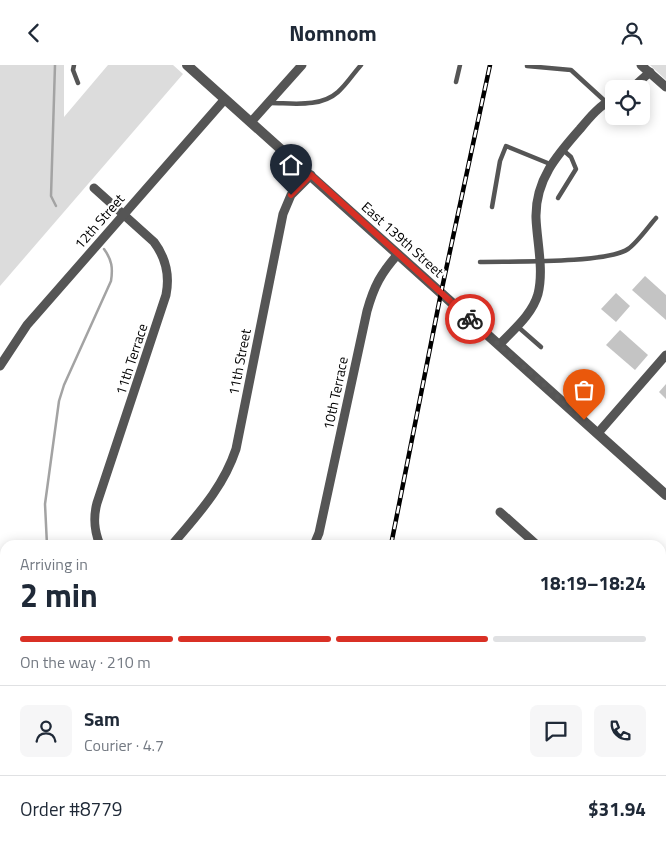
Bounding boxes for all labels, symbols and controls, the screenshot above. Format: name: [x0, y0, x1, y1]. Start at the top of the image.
text: Nomnom: [289, 16, 377, 50]
icon: back: [20, 19, 48, 47]
icon: person: [618, 19, 646, 47]
map controls: [605, 80, 650, 125]
button: locate: [605, 80, 650, 125]
pin: [270, 144, 312, 195]
icon: home: [277, 151, 305, 179]
street label: 12th Street: [69, 189, 129, 253]
street label: East 139th Street: [357, 196, 449, 282]
courier: [445, 294, 495, 344]
icon: bike: [456, 305, 484, 333]
street label: 11th Terrace: [110, 320, 152, 398]
street label: 11th Street: [222, 327, 256, 397]
street label: 10th Terrace: [317, 355, 353, 431]
pin: [563, 369, 605, 420]
icon: bag: [570, 376, 598, 404]
text: Arriving in: [20, 552, 88, 576]
text: 18:19–18:24: [539, 568, 646, 597]
text: 2 min: [20, 571, 98, 619]
text: On the way · 210 m: [20, 650, 151, 674]
text: Sam: [84, 704, 120, 733]
button: person: [20, 705, 72, 757]
button: chat: [530, 705, 582, 757]
button: phone: [594, 705, 646, 757]
text: Courier · 4.7: [84, 733, 164, 757]
text: Order #8779: [20, 794, 122, 823]
text: $31.94: [588, 794, 646, 823]

